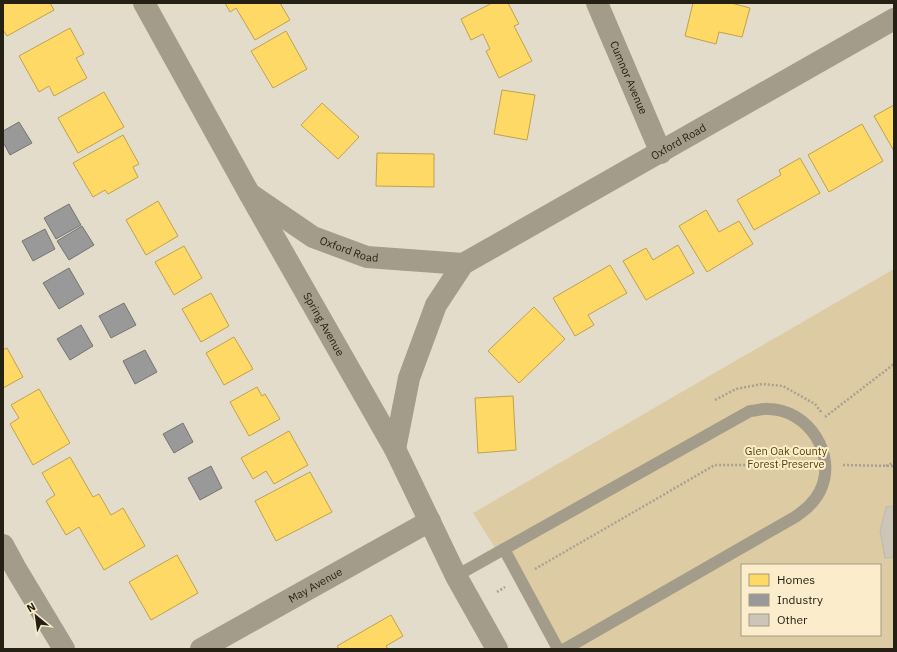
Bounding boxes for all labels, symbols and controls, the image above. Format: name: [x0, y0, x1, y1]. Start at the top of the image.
street label: Cumnor Avenue: [607, 39, 651, 116]
street label: Oxford Road: [648, 120, 708, 163]
street label: Oxford Road: [318, 233, 379, 265]
street label: Spring Avenue: [300, 290, 347, 358]
park label: Glen Oak County Forest Preserve: [745, 444, 828, 471]
street label: May Avenue: [286, 564, 345, 606]
legend: [741, 564, 881, 636]
text: Homes: [777, 572, 815, 587]
text: Industry: [777, 592, 823, 607]
north arrow: [16, 596, 56, 636]
text: N: [24, 599, 38, 615]
text: Other: [777, 612, 808, 627]

